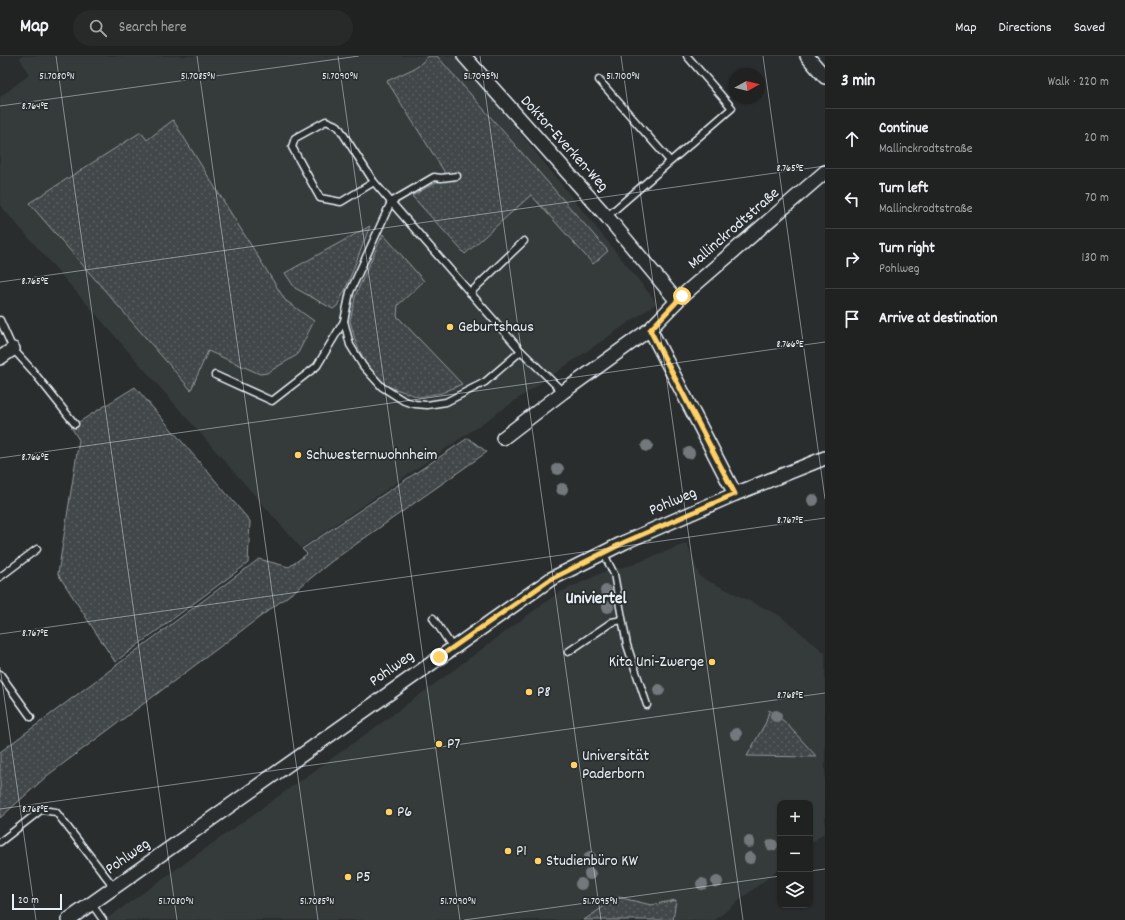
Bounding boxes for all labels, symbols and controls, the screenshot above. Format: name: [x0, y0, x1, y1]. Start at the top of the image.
search box: [73, 10, 353, 46]
text: Map: [20, 14, 49, 41]
icon: search: [87, 17, 109, 39]
text: Search here: [119, 17, 187, 39]
text: Map: [955, 18, 977, 38]
text: Directions: [999, 18, 1052, 38]
text: Saved: [1074, 18, 1105, 38]
north arrow: [729, 68, 765, 104]
text: 51.7080°N: [39, 70, 75, 84]
text: 51.7085°N: [181, 70, 215, 84]
text: 51.7090°N: [322, 70, 358, 84]
text: 51.7095°N: [463, 70, 499, 84]
text: 51.7100°N: [606, 70, 640, 84]
text: 3 min: [841, 70, 875, 94]
text: Walk · 220 m: [1048, 73, 1109, 92]
street label: Doktor-Everken-Weg: [514, 91, 614, 197]
text: 8.764°E: [22, 100, 49, 114]
text: Continue: [879, 118, 928, 140]
icon: ahead: [841, 128, 863, 150]
text: 20 m: [1084, 129, 1109, 148]
text: Mallinckrodtstraße: [879, 140, 972, 159]
text: 8.765°E: [777, 162, 804, 176]
text: Turn left: [879, 178, 928, 200]
street label: Mallinckrodtstraße: [683, 183, 785, 275]
icon: left: [841, 188, 863, 210]
text: 70 m: [1085, 189, 1109, 208]
text: Mallinckrodtstraße: [879, 200, 972, 219]
text: Turn right: [879, 238, 935, 260]
icon: right: [841, 248, 863, 270]
text: 130 m: [1081, 249, 1109, 268]
text: Pohlweg: [879, 260, 920, 279]
text: 8.765°E: [22, 275, 49, 289]
route start: [673, 287, 691, 305]
icon: arrive: [841, 308, 863, 330]
text: Arrive at destination: [879, 308, 997, 330]
place label: Geburtshaus: [458, 316, 534, 339]
marker: Geburtshaus: [445, 322, 455, 332]
text: 8.766°E: [776, 338, 804, 352]
place label: Schwesternwohnheim: [306, 444, 438, 467]
marker: Schwesternwohnheim: [293, 450, 303, 460]
text: 8.766°E: [21, 451, 49, 465]
street label: Pohlweg: [646, 482, 700, 522]
text: 8.767°E: [777, 514, 803, 528]
district label: Univiertel: [566, 588, 627, 612]
text: 8.767°E: [22, 627, 48, 641]
street label: Pohlweg: [365, 645, 419, 693]
route end: [430, 648, 448, 666]
place label: Kita Uni-Zwerge: [609, 651, 704, 674]
marker: Kita Uni-Zwerge: [707, 657, 717, 667]
place label: P8: [537, 681, 551, 704]
marker: P8: [524, 687, 534, 697]
text: 8.768°E: [777, 689, 804, 703]
place label: P7: [447, 733, 460, 756]
marker: P7: [434, 739, 444, 749]
place label: Universität Paderborn: [582, 745, 649, 786]
marker: Universität Paderborn: [569, 760, 579, 770]
map controls: [777, 800, 813, 908]
button: +: [777, 800, 813, 836]
place label: P6: [397, 801, 412, 824]
text: 8.768°E: [22, 803, 49, 817]
marker: P6: [384, 807, 394, 817]
street label: Pohlweg: [101, 833, 155, 881]
button: −: [777, 836, 813, 872]
place label: P1: [516, 840, 527, 863]
marker: P1: [503, 846, 513, 856]
place label: Studienbüro KW: [546, 850, 639, 873]
marker: Studienbüro KW: [533, 856, 543, 866]
place label: P5: [356, 866, 371, 889]
marker: P5: [343, 872, 353, 882]
button: layers: [777, 872, 813, 908]
scale bar: [12, 892, 62, 911]
text: 20 m: [18, 893, 39, 909]
text: 51.7080°N: [158, 895, 194, 909]
text: 51.7085°N: [300, 895, 334, 909]
text: 51.7090°N: [440, 895, 476, 909]
text: 51.7095°N: [582, 895, 618, 909]

